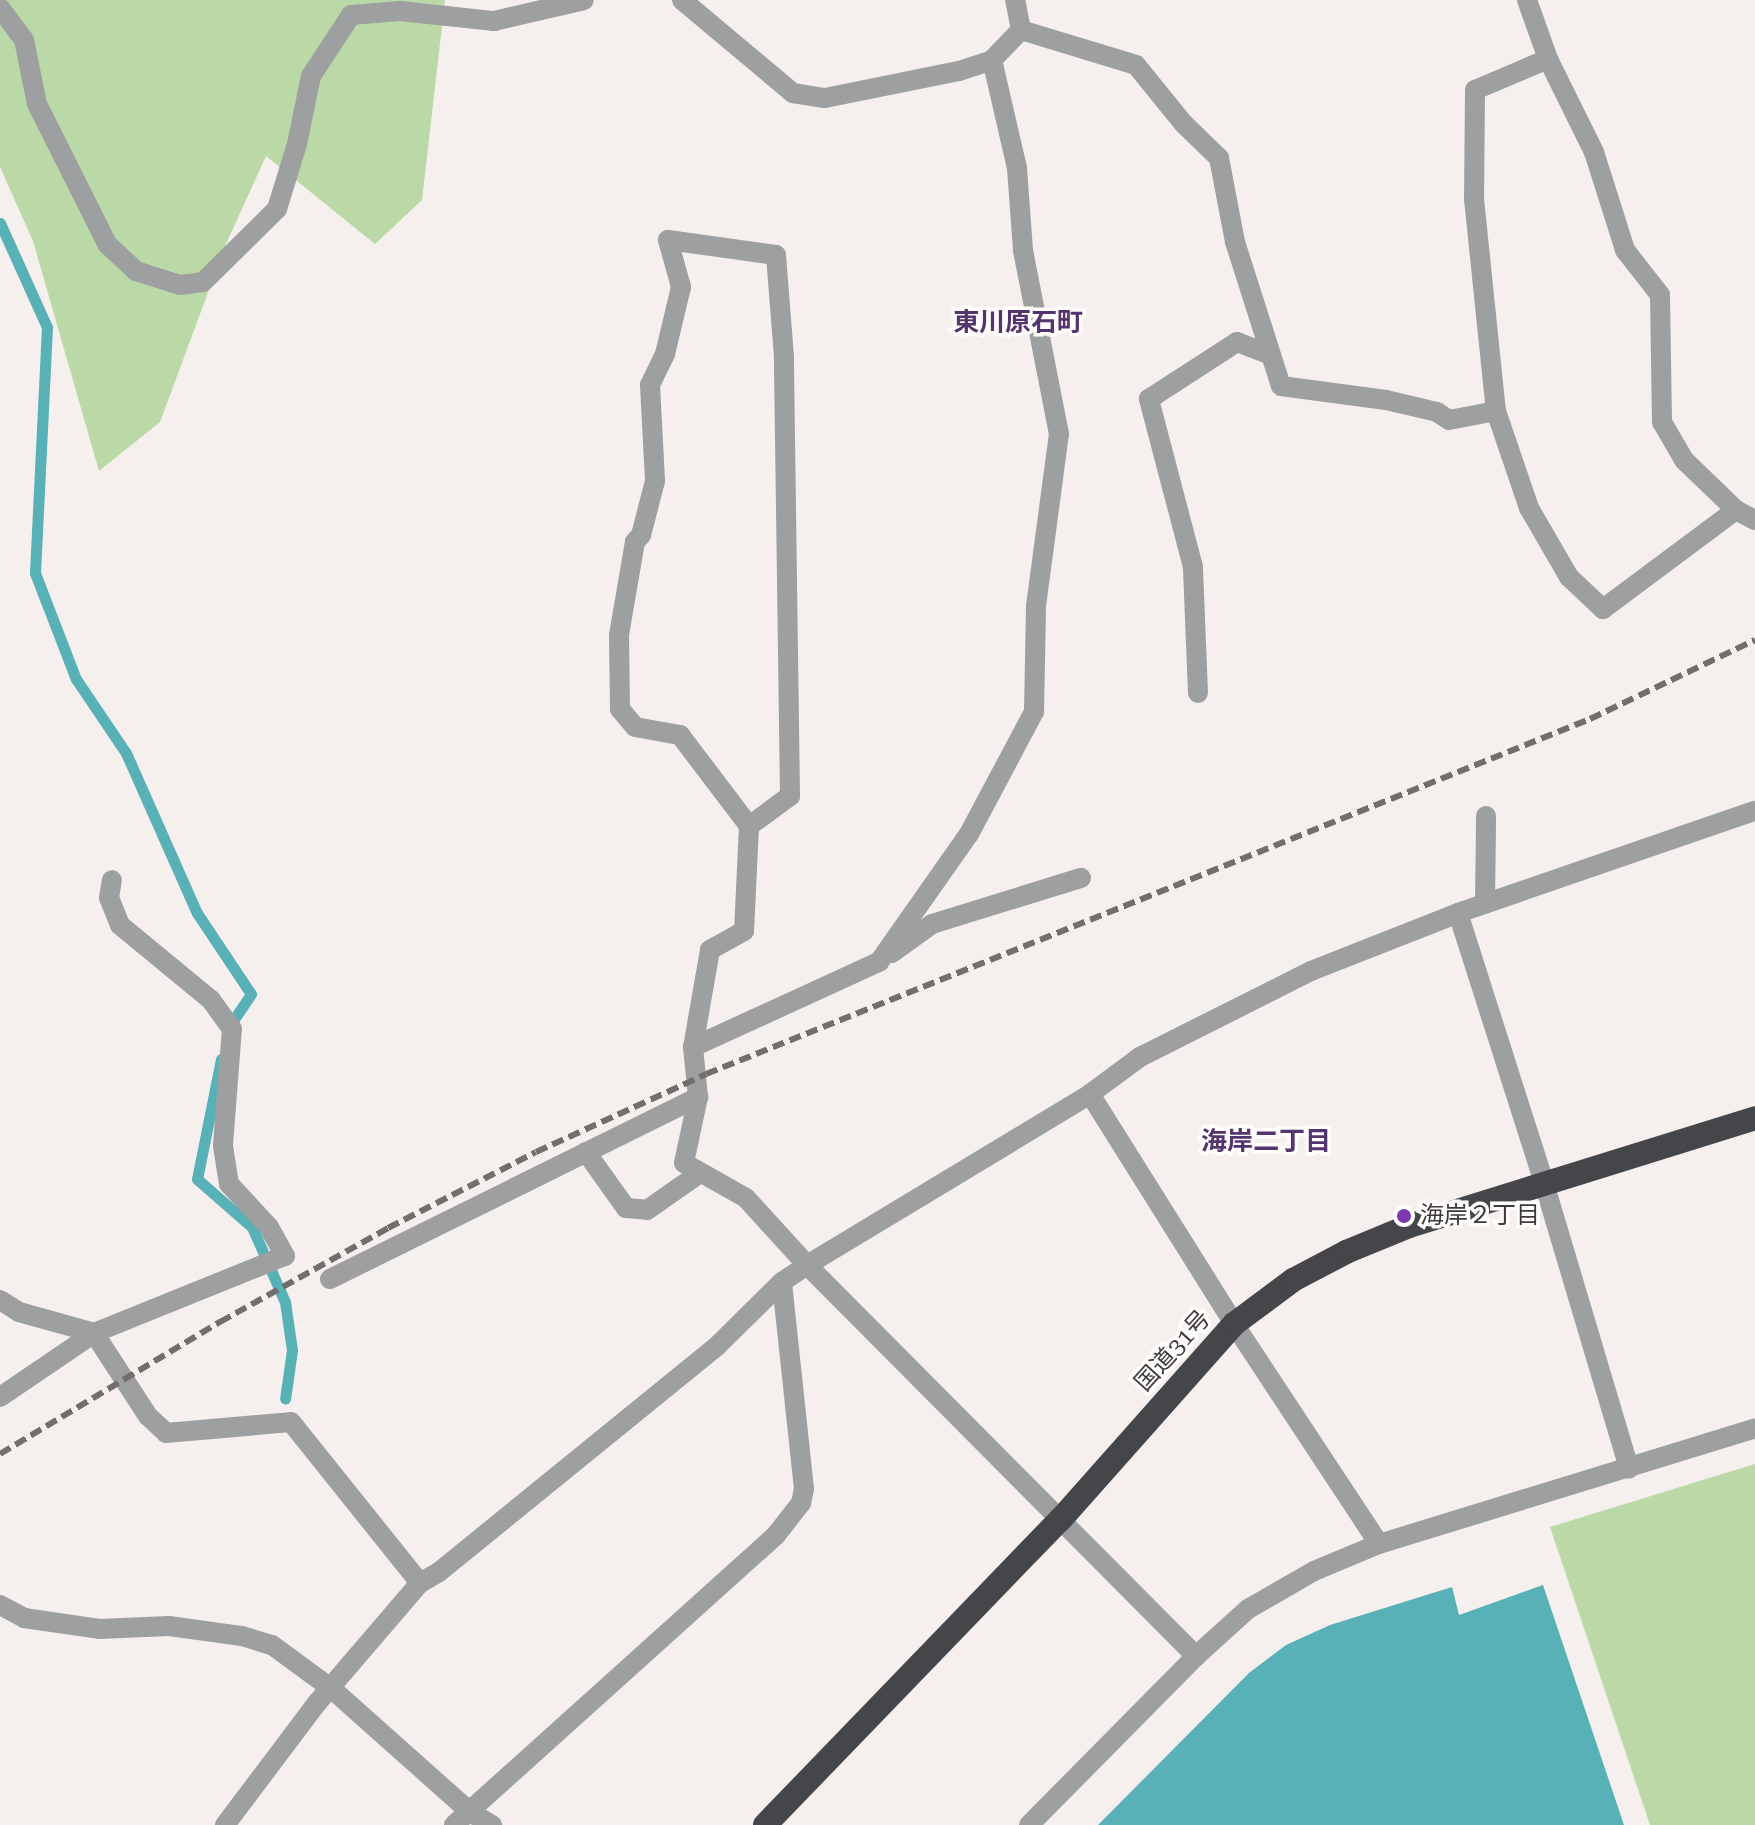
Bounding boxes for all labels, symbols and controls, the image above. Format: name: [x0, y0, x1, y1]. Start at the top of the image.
district label: 東川原石町: [953, 307, 1083, 339]
district label: 海岸二丁目: [1201, 1126, 1331, 1158]
place label: 海岸２丁目: [1420, 1202, 1540, 1230]
marker: 海岸２丁目: [1395, 1207, 1413, 1225]
street label: 国道31号: [1129, 1305, 1217, 1397]

